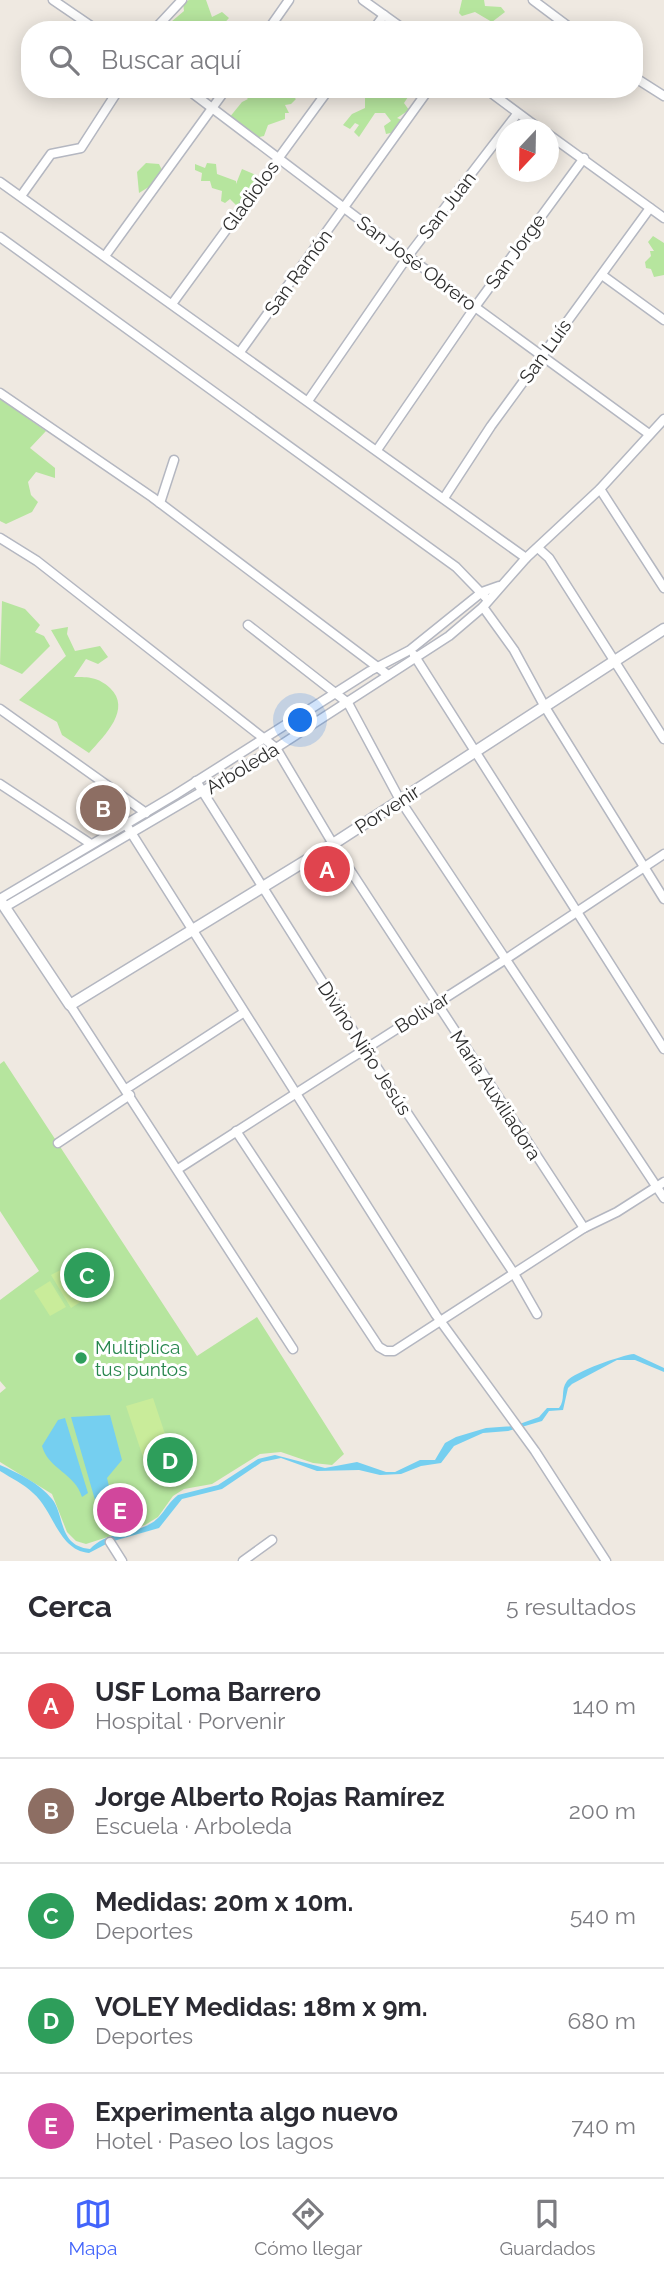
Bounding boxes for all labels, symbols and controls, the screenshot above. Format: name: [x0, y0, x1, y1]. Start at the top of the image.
search box: [21, 21, 643, 98]
icon: search: [45, 41, 83, 79]
text: Buscar aquí: [101, 45, 241, 75]
north arrow: [496, 119, 559, 182]
street label: Gladiolos: [217, 156, 283, 236]
street label: San Juan: [414, 167, 480, 243]
street label: San Jorge: [481, 209, 549, 293]
street label: San José Obrero: [353, 211, 481, 315]
street label: San Ramón: [260, 225, 336, 319]
street label: San Luís: [515, 315, 575, 387]
your location: [283, 703, 317, 737]
street label: Arboleda: [202, 738, 282, 798]
street label: Porvenir: [351, 780, 424, 838]
pin: B: [80, 782, 126, 834]
pin: A: [304, 843, 350, 895]
street label: Divino Niño Jesús: [314, 977, 416, 1119]
street label: Bolivar: [391, 987, 454, 1037]
street label: María Auxiliadora: [446, 1026, 546, 1164]
pin: C: [64, 1249, 110, 1301]
place label: Multiplica tus puntos: [95, 1336, 187, 1380]
marker: Multiplica tus puntos: [73, 1350, 89, 1366]
pin: D: [147, 1434, 193, 1486]
pin: E: [97, 1484, 143, 1536]
text: Cerca: [28, 1589, 112, 1624]
text: 5 resultados: [506, 1593, 636, 1620]
text: USF Loma Barrero: [95, 1677, 321, 1707]
text: A: [43, 1692, 59, 1719]
text: 140 m: [573, 1692, 636, 1719]
text: Hospital · Porvenir: [95, 1707, 285, 1734]
text: Jorge Alberto Rojas Ramírez: [95, 1782, 445, 1812]
text: B: [43, 1797, 59, 1824]
text: 200 m: [569, 1797, 636, 1824]
text: Escuela · Arboleda: [95, 1812, 292, 1839]
text: Medidas: 20m x 10m.: [95, 1887, 353, 1917]
text: C: [43, 1902, 59, 1929]
text: 540 m: [570, 1902, 636, 1929]
text: Deportes: [95, 1917, 193, 1944]
text: VOLEY Medidas: 18m x 9m.: [95, 1992, 428, 2022]
text: D: [43, 2007, 59, 2034]
text: 680 m: [567, 2007, 636, 2034]
text: Deportes: [95, 2022, 193, 2049]
text: Experimenta algo nuevo: [95, 2097, 398, 2127]
text: E: [44, 2112, 58, 2139]
text: 740 m: [571, 2112, 636, 2139]
text: Hotel · Paseo los lagos: [95, 2127, 334, 2154]
tab: Mapa: [68, 2195, 117, 2259]
tab: Cómo llegar: [254, 2195, 363, 2259]
tab: Guardados: [499, 2195, 596, 2259]

